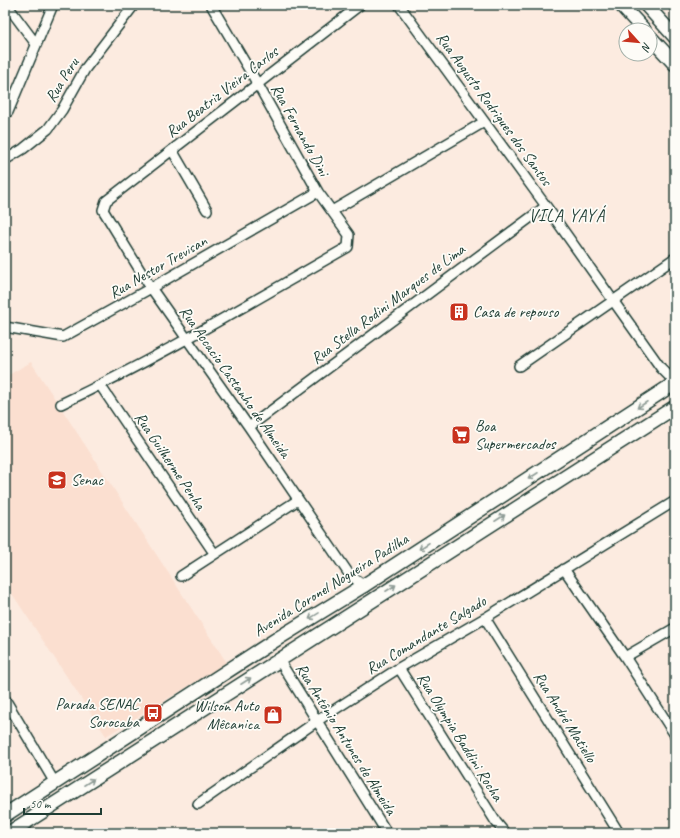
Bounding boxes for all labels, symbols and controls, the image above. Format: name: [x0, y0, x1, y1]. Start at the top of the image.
north arrow: [618, 22, 658, 62]
street label: Rua Augusto Rodrigues dos Santos: [432, 29, 557, 191]
text: N: [638, 40, 655, 55]
street label: Rua Beatriz Vieira Carlos: [162, 41, 283, 142]
street label: Rua Peru: [41, 53, 84, 106]
street label: Rua Fernando Dini: [266, 80, 335, 181]
district label: VILA YAYÁ: [529, 204, 607, 226]
street label: Rua Nestor Trevisan: [106, 231, 211, 303]
street label: Rua Stella Rodini Marques de Lima: [307, 239, 470, 368]
building icon: Casa de repouso: [448, 301, 470, 323]
street label: Rua Accacio Castanho de Almeida: [175, 302, 296, 463]
place label: Casa de repouso: [473, 302, 560, 322]
one-way arrow: [636, 401, 648, 409]
street label: Rua Guilherme Penha: [130, 408, 211, 515]
place label: Boa Supermercados: [475, 416, 557, 454]
supermarket icon: Boa Supermercados: [450, 424, 472, 446]
school or university icon: Senac: [46, 469, 68, 491]
place label: Senac: [71, 470, 104, 490]
one-way arrow: [528, 472, 539, 480]
one-way arrow: [494, 514, 505, 522]
street label: Avenida Coronel Nogueira Padilha: [250, 528, 414, 641]
one-way arrow: [419, 542, 430, 550]
one-way arrow: [385, 584, 397, 592]
street label: Rua Comandante Salgado: [362, 591, 491, 679]
one-way arrow: [309, 612, 320, 620]
street label: Rua Antônio Antunes de Almeida: [291, 659, 402, 820]
street label: Rua André Matiello: [529, 668, 602, 767]
street label: Rua Olympia Baddini Rocha: [412, 669, 508, 806]
one-way arrow: [240, 677, 251, 685]
place label: Parada SENAC Sorocaba: [55, 694, 141, 732]
place label: Wilson Auto Mêcanica: [194, 696, 260, 734]
bus stop icon: Parada SENAC Sorocaba: [142, 702, 164, 724]
shop icon: Wilson Auto Mêcanica: [262, 704, 284, 726]
one-way arrow: [83, 777, 95, 785]
scale bar: [24, 790, 101, 816]
text: 50 m: [30, 796, 52, 812]

